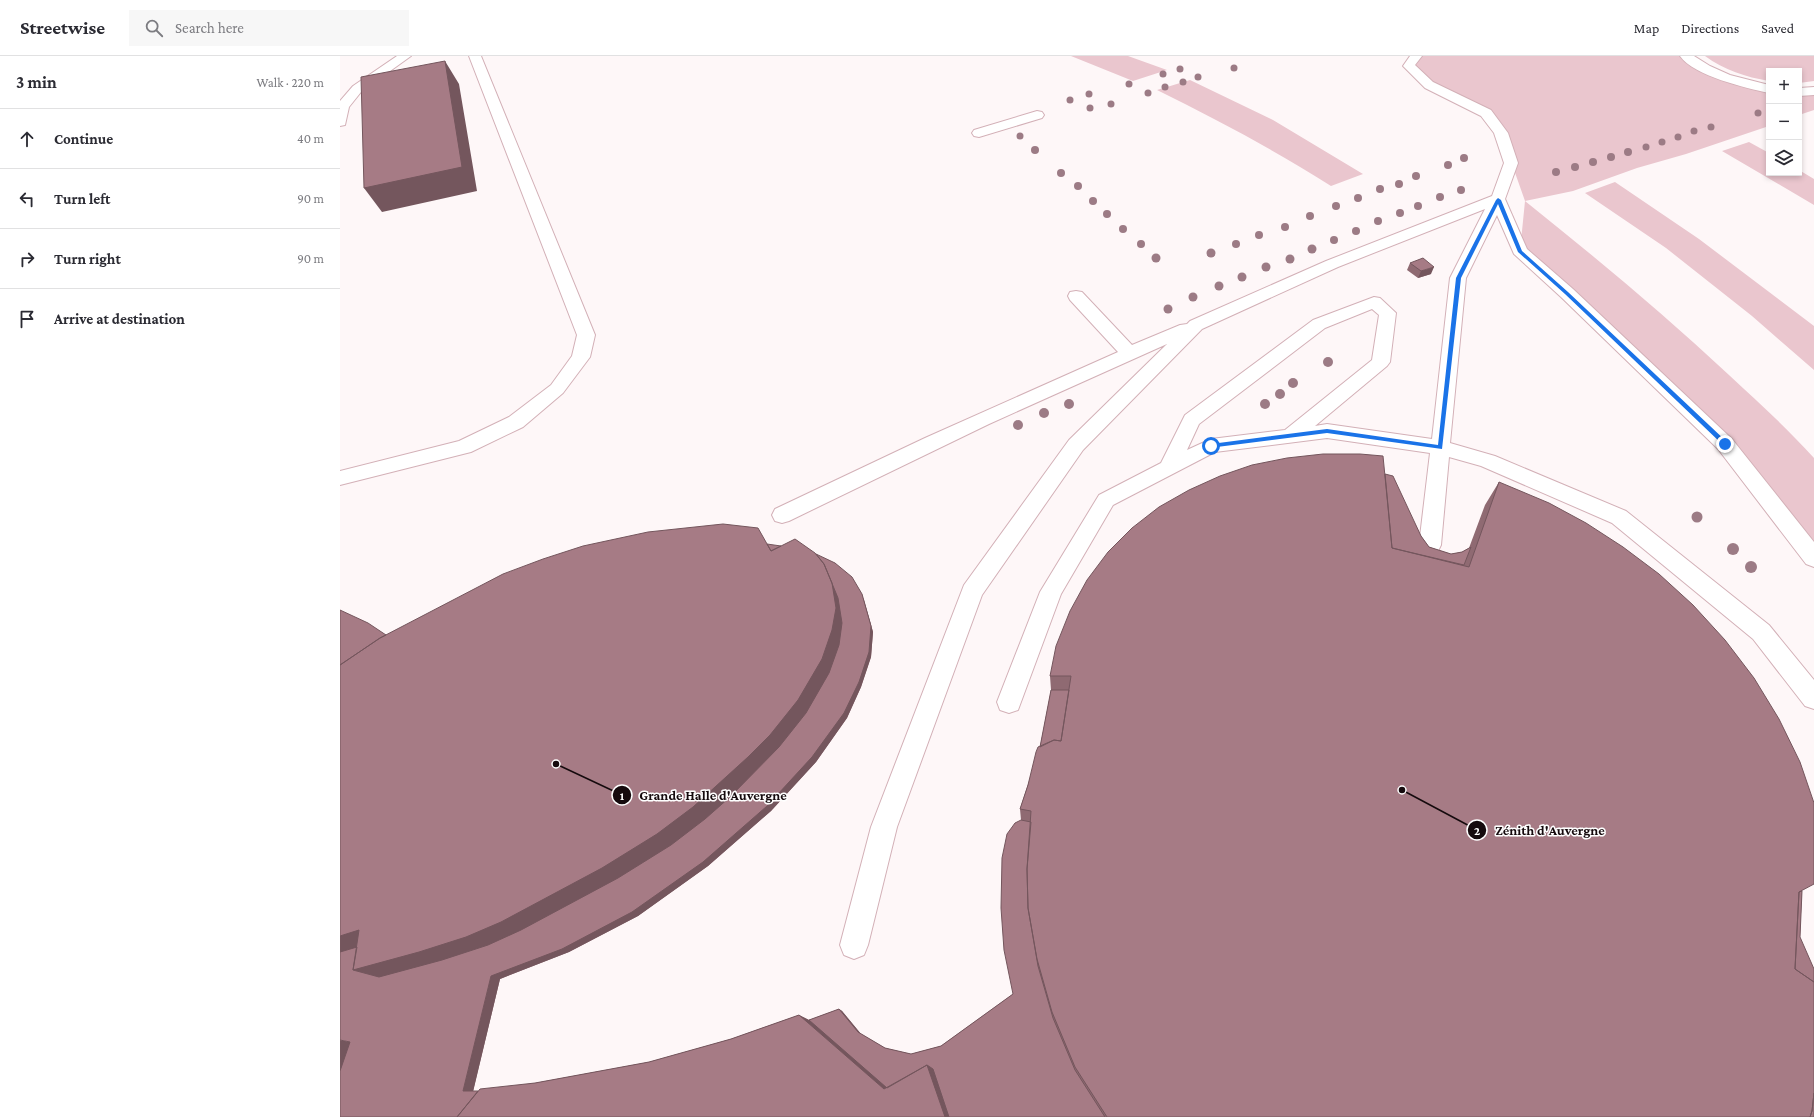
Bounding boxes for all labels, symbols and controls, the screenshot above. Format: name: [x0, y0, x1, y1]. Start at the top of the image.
search box: [129, 10, 409, 46]
text: Streetwise: [20, 17, 105, 38]
icon: search: [143, 17, 165, 39]
text: Search here: [175, 20, 244, 36]
text: Map: [1634, 20, 1659, 36]
text: Directions: [1681, 20, 1739, 36]
text: Saved: [1761, 20, 1794, 36]
map controls: [1766, 68, 1802, 176]
button: +: [1766, 68, 1802, 104]
text: 3 min: [16, 73, 57, 92]
text: Walk · 220 m: [256, 75, 324, 90]
button: −: [1766, 104, 1802, 140]
icon: ahead: [16, 128, 38, 150]
text: Continue: [54, 131, 113, 147]
text: 40 m: [297, 131, 324, 146]
button: layers: [1766, 140, 1802, 176]
icon: left: [16, 188, 38, 210]
text: Turn left: [54, 191, 110, 207]
text: 90 m: [297, 191, 324, 206]
icon: right: [16, 248, 38, 270]
text: Turn right: [54, 251, 121, 267]
text: 90 m: [297, 251, 324, 266]
icon: arrive: [16, 308, 38, 330]
text: Arrive at destination: [54, 311, 185, 327]
route end: [1716, 435, 1734, 453]
route start: [1202, 437, 1220, 455]
callout: Grande Halle d'Auvergne: [612, 782, 795, 808]
text: Grande Halle d'Auvergne: [639, 787, 787, 803]
text: 1: [620, 789, 625, 803]
callout: Zénith d'Auvergne: [1467, 817, 1613, 843]
text: Zénith d'Auvergne: [1495, 822, 1605, 838]
text: 2: [1474, 824, 1480, 838]

